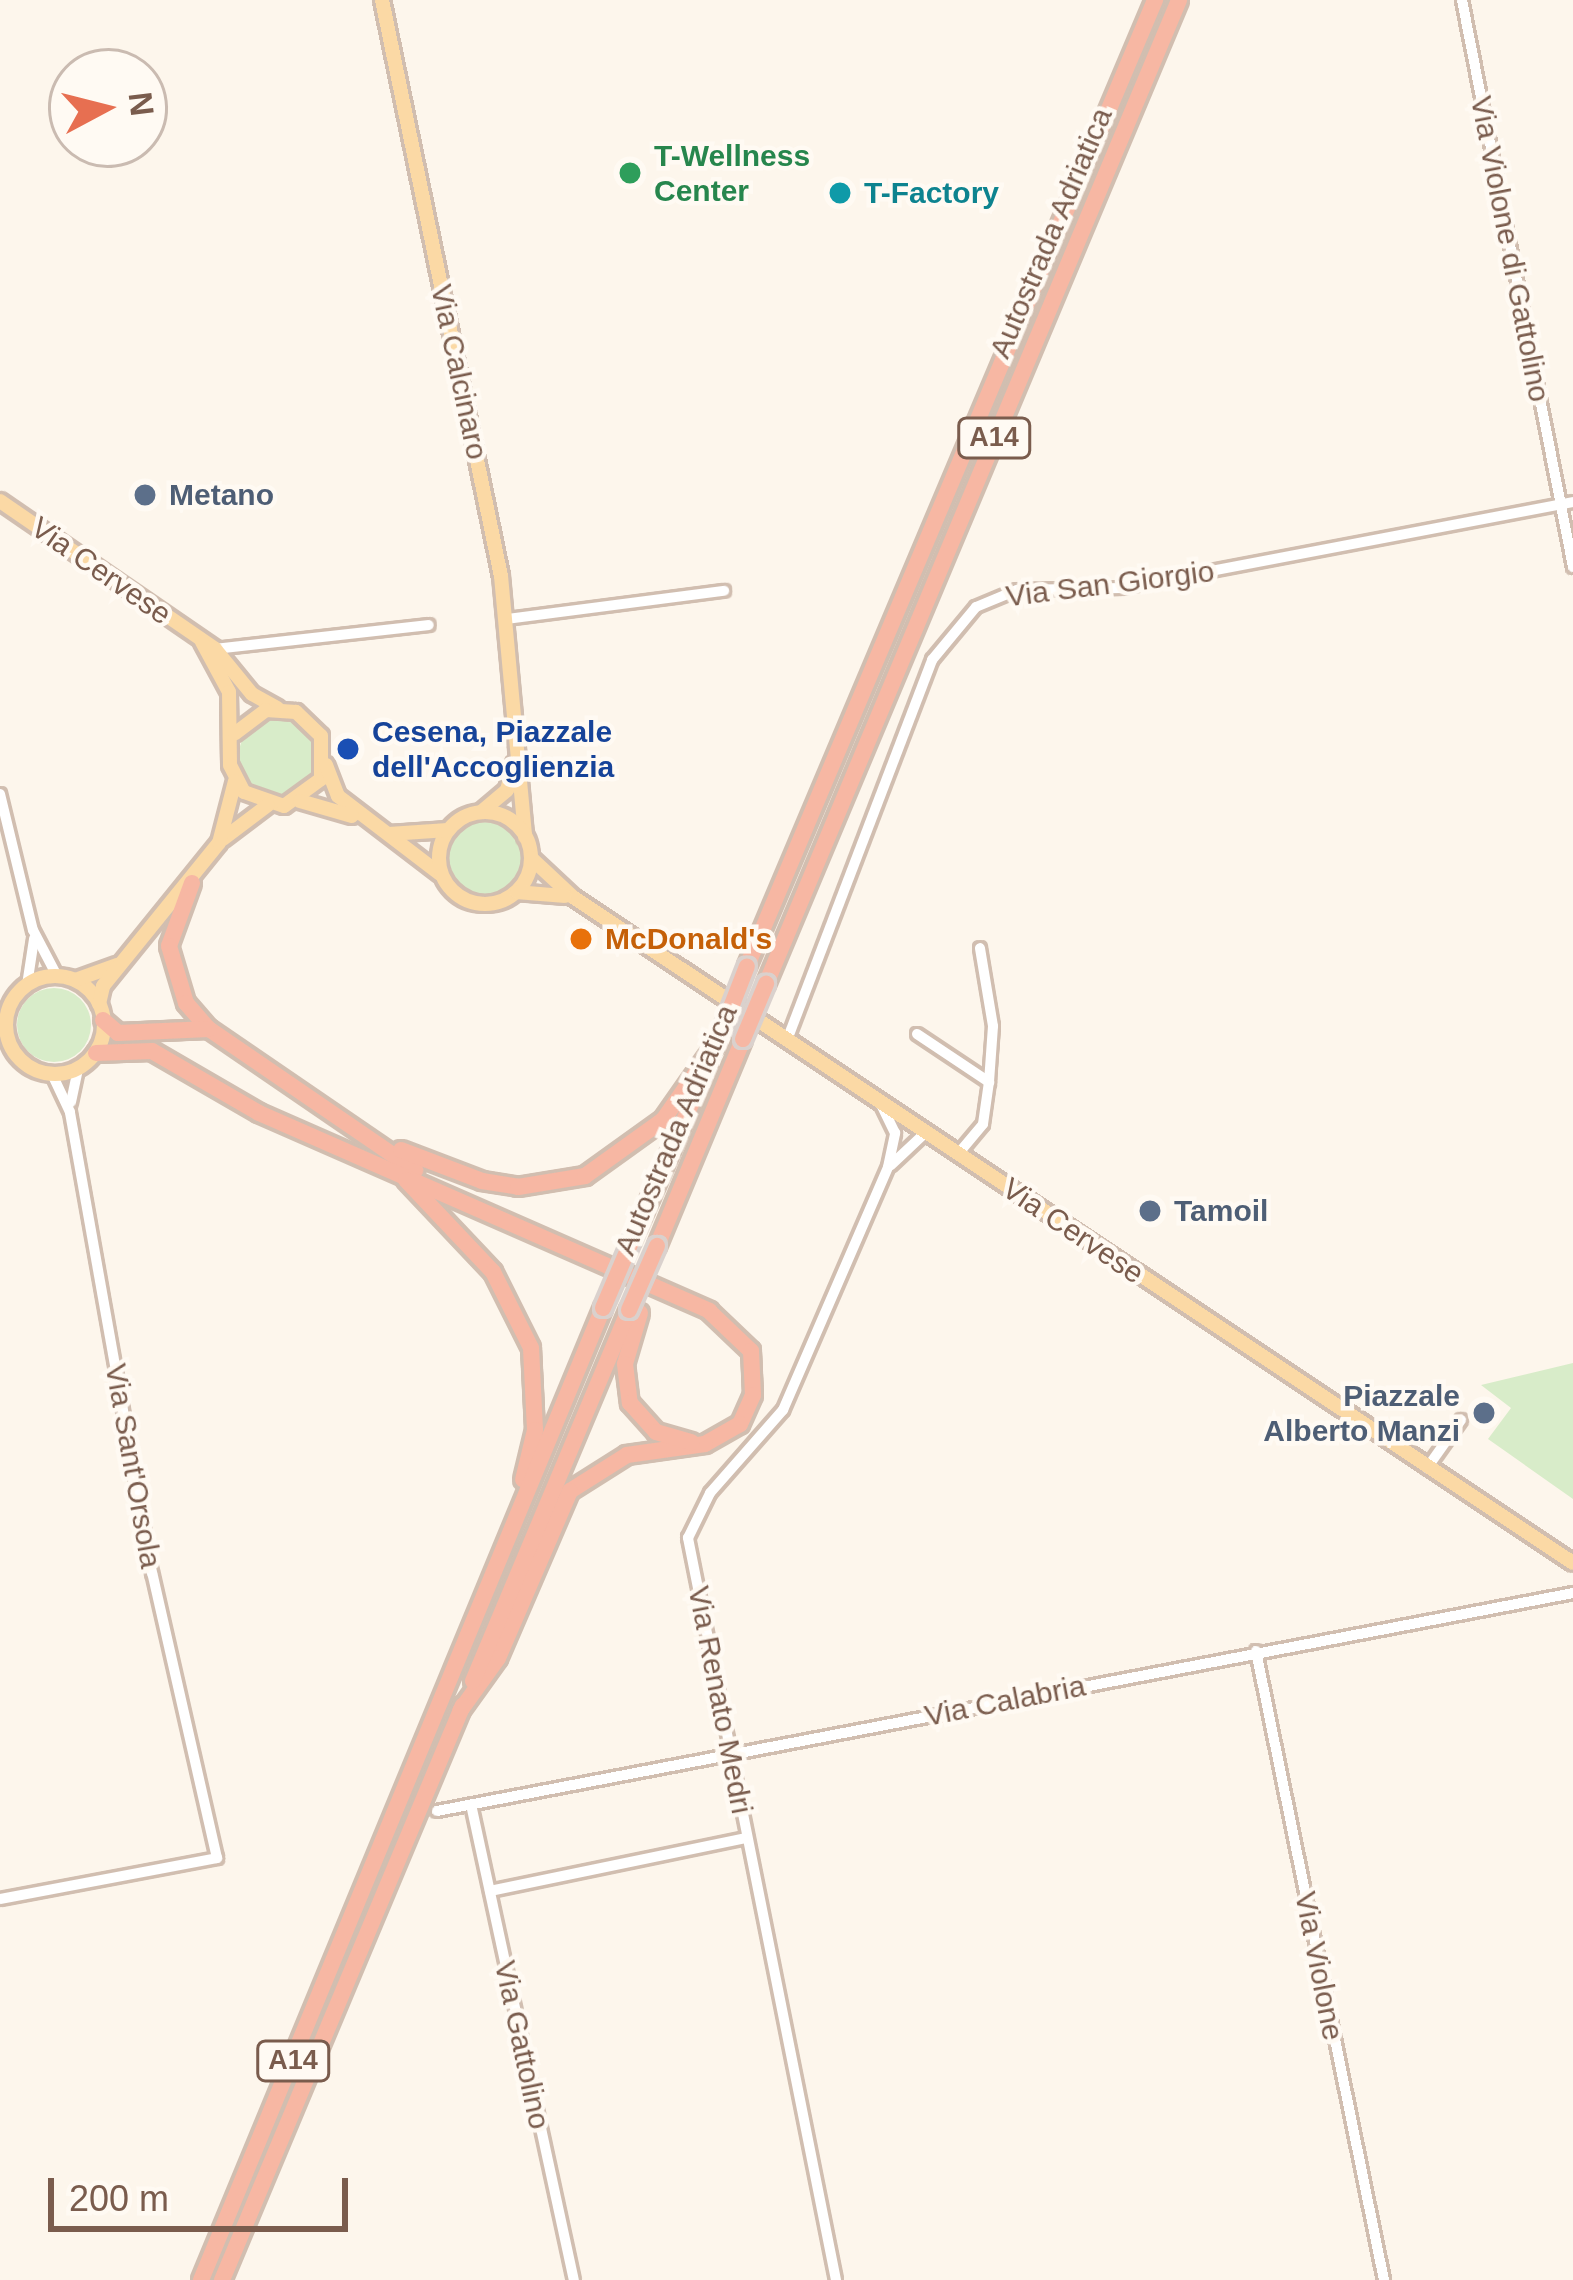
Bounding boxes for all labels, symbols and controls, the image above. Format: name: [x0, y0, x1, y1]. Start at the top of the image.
north arrow: [48, 48, 168, 168]
text: N: [121, 90, 161, 118]
street label: Via Violone di Gattolino: [1463, 93, 1557, 405]
street label: Autostrada Adriatica: [982, 102, 1120, 364]
place label: T-Wellness Center: [654, 138, 810, 208]
marker: T-Wellness Center: [617, 160, 643, 186]
place label: T-Factory: [864, 175, 999, 211]
marker: T-Factory: [827, 180, 853, 206]
street label: Via Calcinaro: [423, 281, 495, 463]
road number: A14: [955, 417, 1033, 459]
place label: Metano: [169, 477, 274, 513]
marker: Metano: [132, 482, 158, 508]
street label: Via Cervese: [24, 510, 178, 632]
street label: Via San Giorgio: [1004, 553, 1216, 615]
place label: Cesena, Piazzale dell'Accoglienzia: [372, 714, 614, 784]
marker: Cesena, Piazzale dell'Accoglienzia: [335, 736, 361, 762]
place label: McDonald's: [605, 921, 772, 957]
marker: McDonald's: [568, 926, 594, 952]
street label: Autostrada Adriatica: [607, 999, 745, 1261]
street label: Via Cervese: [995, 1171, 1151, 1291]
place label: Tamoil: [1174, 1193, 1268, 1229]
marker: Tamoil: [1137, 1198, 1163, 1224]
street label: Via Sant'Orsola: [97, 1361, 169, 1571]
place label: Piazzale Alberto Manzi: [1263, 1378, 1460, 1448]
marker: Piazzale Alberto Manzi: [1471, 1400, 1497, 1426]
street label: Via Renato Medri: [680, 1583, 760, 1817]
street label: Via Calabria: [922, 1668, 1088, 1734]
street label: Via Violone: [1287, 1889, 1351, 2043]
street label: Via Gattolino: [487, 1958, 557, 2132]
road number: A14: [254, 2040, 332, 2082]
scale bar: [54, 2154, 354, 2228]
text: 200 m: [69, 2178, 169, 2219]

